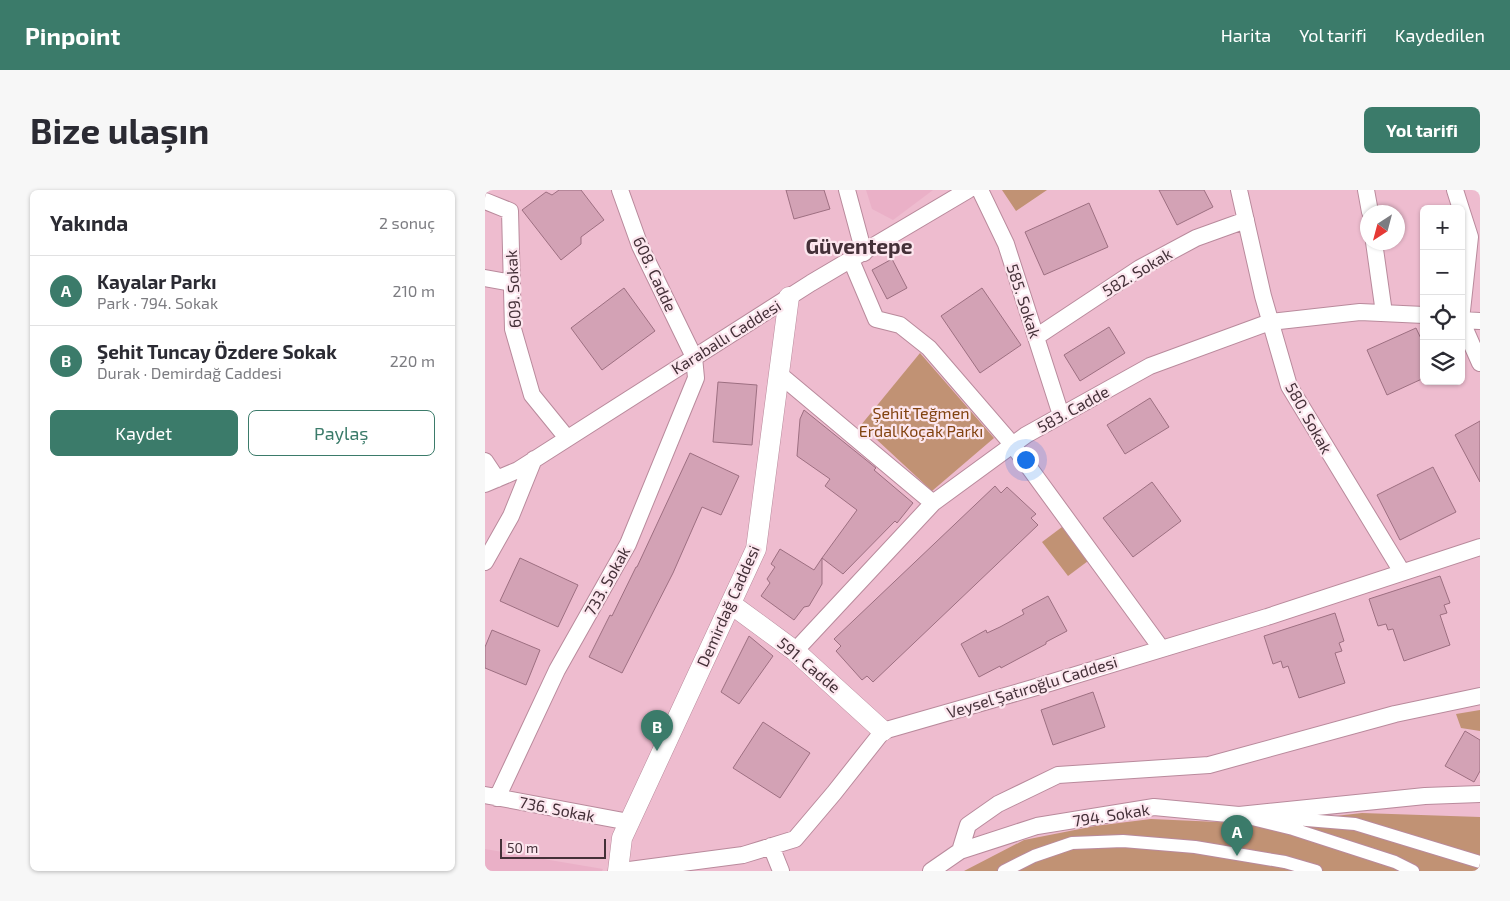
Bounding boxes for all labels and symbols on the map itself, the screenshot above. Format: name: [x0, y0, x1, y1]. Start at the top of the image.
north arrow: [1360, 205, 1405, 250]
street label: 608. Cadde: [630, 233, 681, 314]
district label: Güventepe: [805, 233, 913, 258]
street label: 582. Sokak: [1099, 243, 1175, 300]
street label: 609. Sokak: [501, 249, 524, 329]
street label: 585. Sokak: [1004, 261, 1045, 341]
street label: Karaballı Caddesi: [668, 295, 784, 378]
street label: 580. Sokak: [1282, 379, 1337, 457]
street label: 583. Cadde: [1033, 381, 1112, 436]
park label: Şehit Teğmen Erdal Koçak Parkı: [859, 403, 983, 441]
your location: [1013, 447, 1039, 473]
street label: Demirdağ Caddesi: [692, 542, 763, 669]
street label: 733. Sokak: [580, 543, 633, 619]
street label: 591. Cadde: [774, 633, 845, 696]
street label: Veysel Şatıroğlu Caddesi: [944, 652, 1120, 722]
pin: B: [641, 710, 673, 751]
street label: 736. Sokak: [518, 792, 597, 825]
street label: 794. Sokak: [1071, 799, 1151, 830]
pin: A: [1221, 815, 1253, 856]
scale bar: [500, 836, 606, 859]

